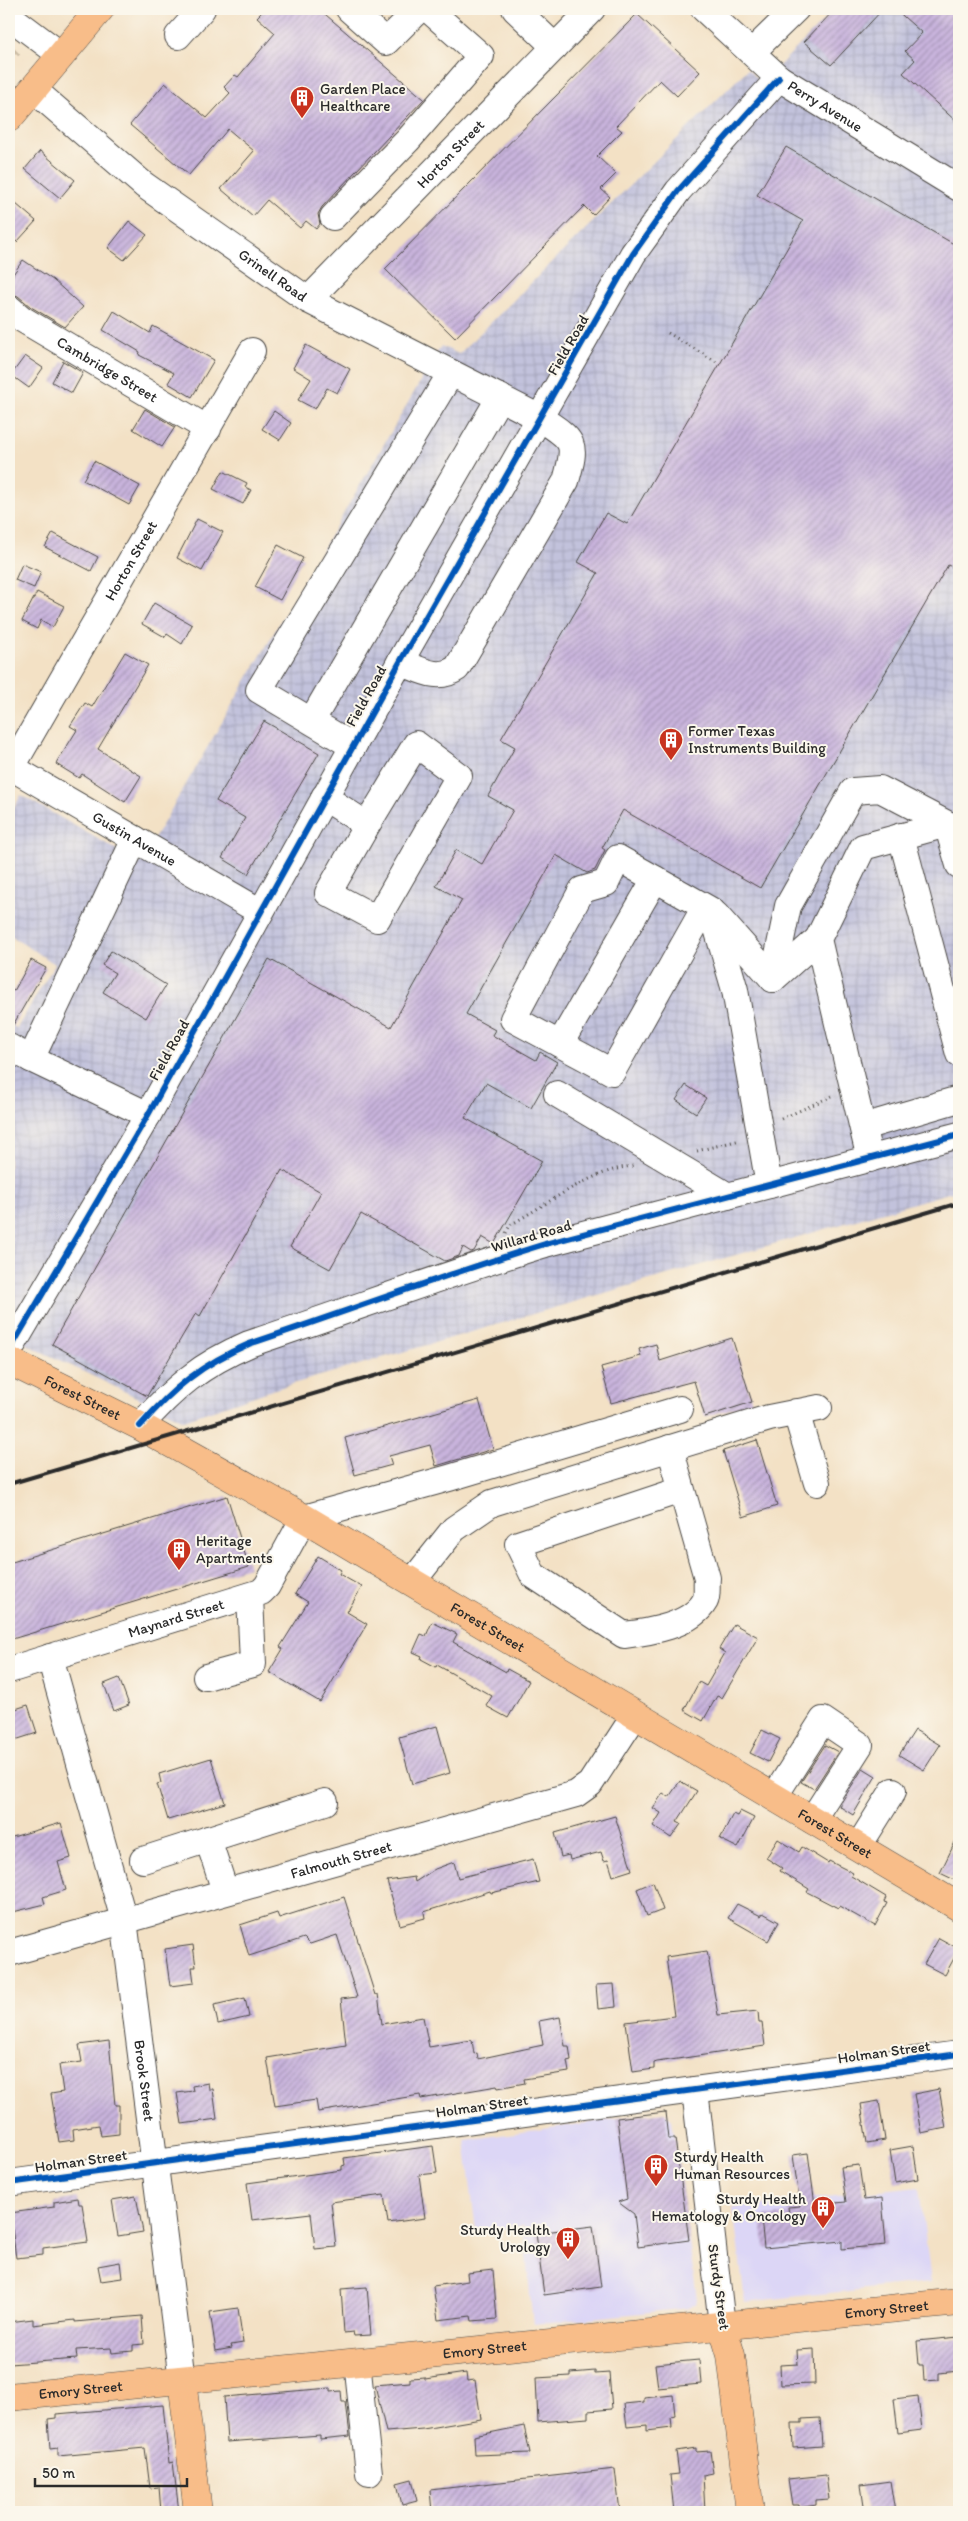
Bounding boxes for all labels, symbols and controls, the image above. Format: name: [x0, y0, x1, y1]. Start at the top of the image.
street label: Perry Avenue: [784, 77, 866, 136]
place label: Garden Place Healthcare: [320, 80, 406, 115]
building icon: Garden Place Healthcare: [289, 85, 315, 119]
street label: Horton Street: [413, 116, 488, 192]
street label: Grinell Road: [235, 245, 311, 306]
street label: Field Road: [543, 311, 593, 379]
street label: Cambridge Street: [53, 333, 161, 406]
street label: Horton Street: [101, 517, 161, 604]
street label: Field Road: [342, 662, 390, 730]
place label: Former Texas Instruments Building: [688, 722, 826, 757]
building icon: Former Texas Instruments Building: [658, 727, 684, 761]
street label: Gustin Avenue: [89, 807, 179, 870]
street label: Field Road: [145, 1016, 193, 1084]
street label: Willard Road: [489, 1216, 573, 1256]
street label: Forest Street: [41, 1371, 124, 1424]
place label: Heritage Apartments: [196, 1532, 273, 1567]
building icon: Heritage Apartments: [166, 1537, 192, 1571]
street label: Maynard Street: [126, 1595, 227, 1642]
street label: Forest Street: [447, 1598, 529, 1656]
street label: Forest Street: [795, 1804, 876, 1863]
street label: Falmouth Street: [288, 1837, 394, 1883]
street label: Holman Street: [836, 2037, 932, 2067]
street label: Brook Street: [130, 2039, 158, 2123]
street label: Holman Street: [434, 2091, 530, 2121]
street label: Holman Street: [33, 2146, 129, 2176]
place label: Sturdy Health Human Resources: [674, 2148, 790, 2183]
building icon: Sturdy Health Human Resources: [643, 2153, 669, 2187]
place label: Sturdy Health Hematology & Oncology: [651, 2190, 806, 2225]
building icon: Sturdy Health Hematology & Oncology: [810, 2195, 836, 2229]
place label: Sturdy Health Urology: [460, 2221, 550, 2256]
building icon: Sturdy Health Urology: [555, 2226, 581, 2260]
street label: Sturdy Street: [704, 2243, 734, 2331]
street label: Emory Street: [844, 2296, 930, 2322]
street label: Emory Street: [442, 2336, 528, 2363]
street label: Emory Street: [38, 2377, 124, 2403]
scale bar: [35, 2456, 188, 2488]
text: 50 m: [42, 2464, 75, 2482]

